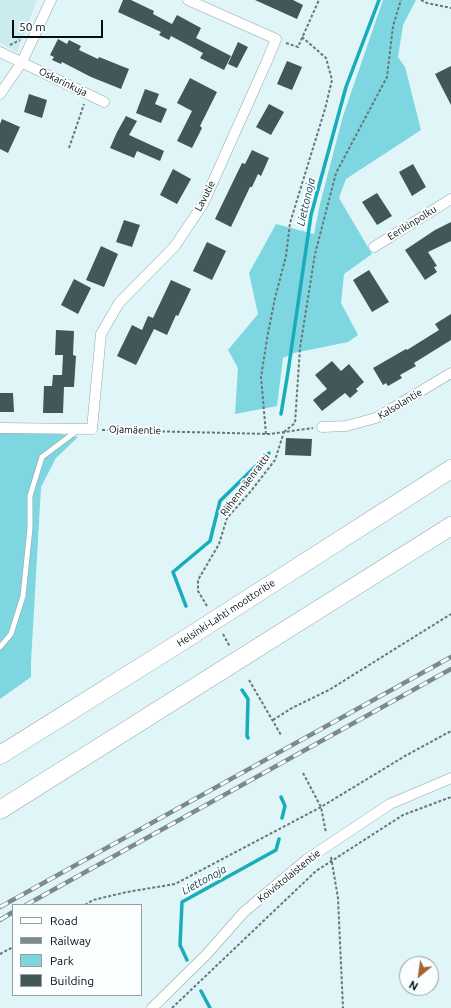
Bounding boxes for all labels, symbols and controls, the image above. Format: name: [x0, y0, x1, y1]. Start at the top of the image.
scale bar: [14, 12, 105, 38]
text: 50 m: [19, 20, 46, 33]
street label: Oskarinkuja: [37, 65, 89, 99]
water label: Liettonoja: [294, 177, 318, 227]
street label: Lavutie: [192, 179, 218, 213]
street label: Eerikinpolku: [385, 203, 439, 243]
street label: Kalsolantie: [376, 386, 424, 422]
street label: Ojamäentie: [109, 423, 161, 437]
street label: Riihenmäenraitti: [218, 452, 272, 518]
street label: Helsinki-Lahti moottoritie: [175, 577, 277, 649]
street label: Koivistolaistentie: [255, 847, 323, 905]
water label: Liettonoja: [179, 862, 229, 898]
legend: [12, 904, 142, 996]
text: Road: [50, 914, 78, 927]
text: Railway: [50, 934, 91, 947]
text: Park: [50, 954, 74, 967]
north arrow: [399, 956, 439, 996]
text: Building: [50, 974, 94, 987]
text: N: [407, 978, 420, 993]

